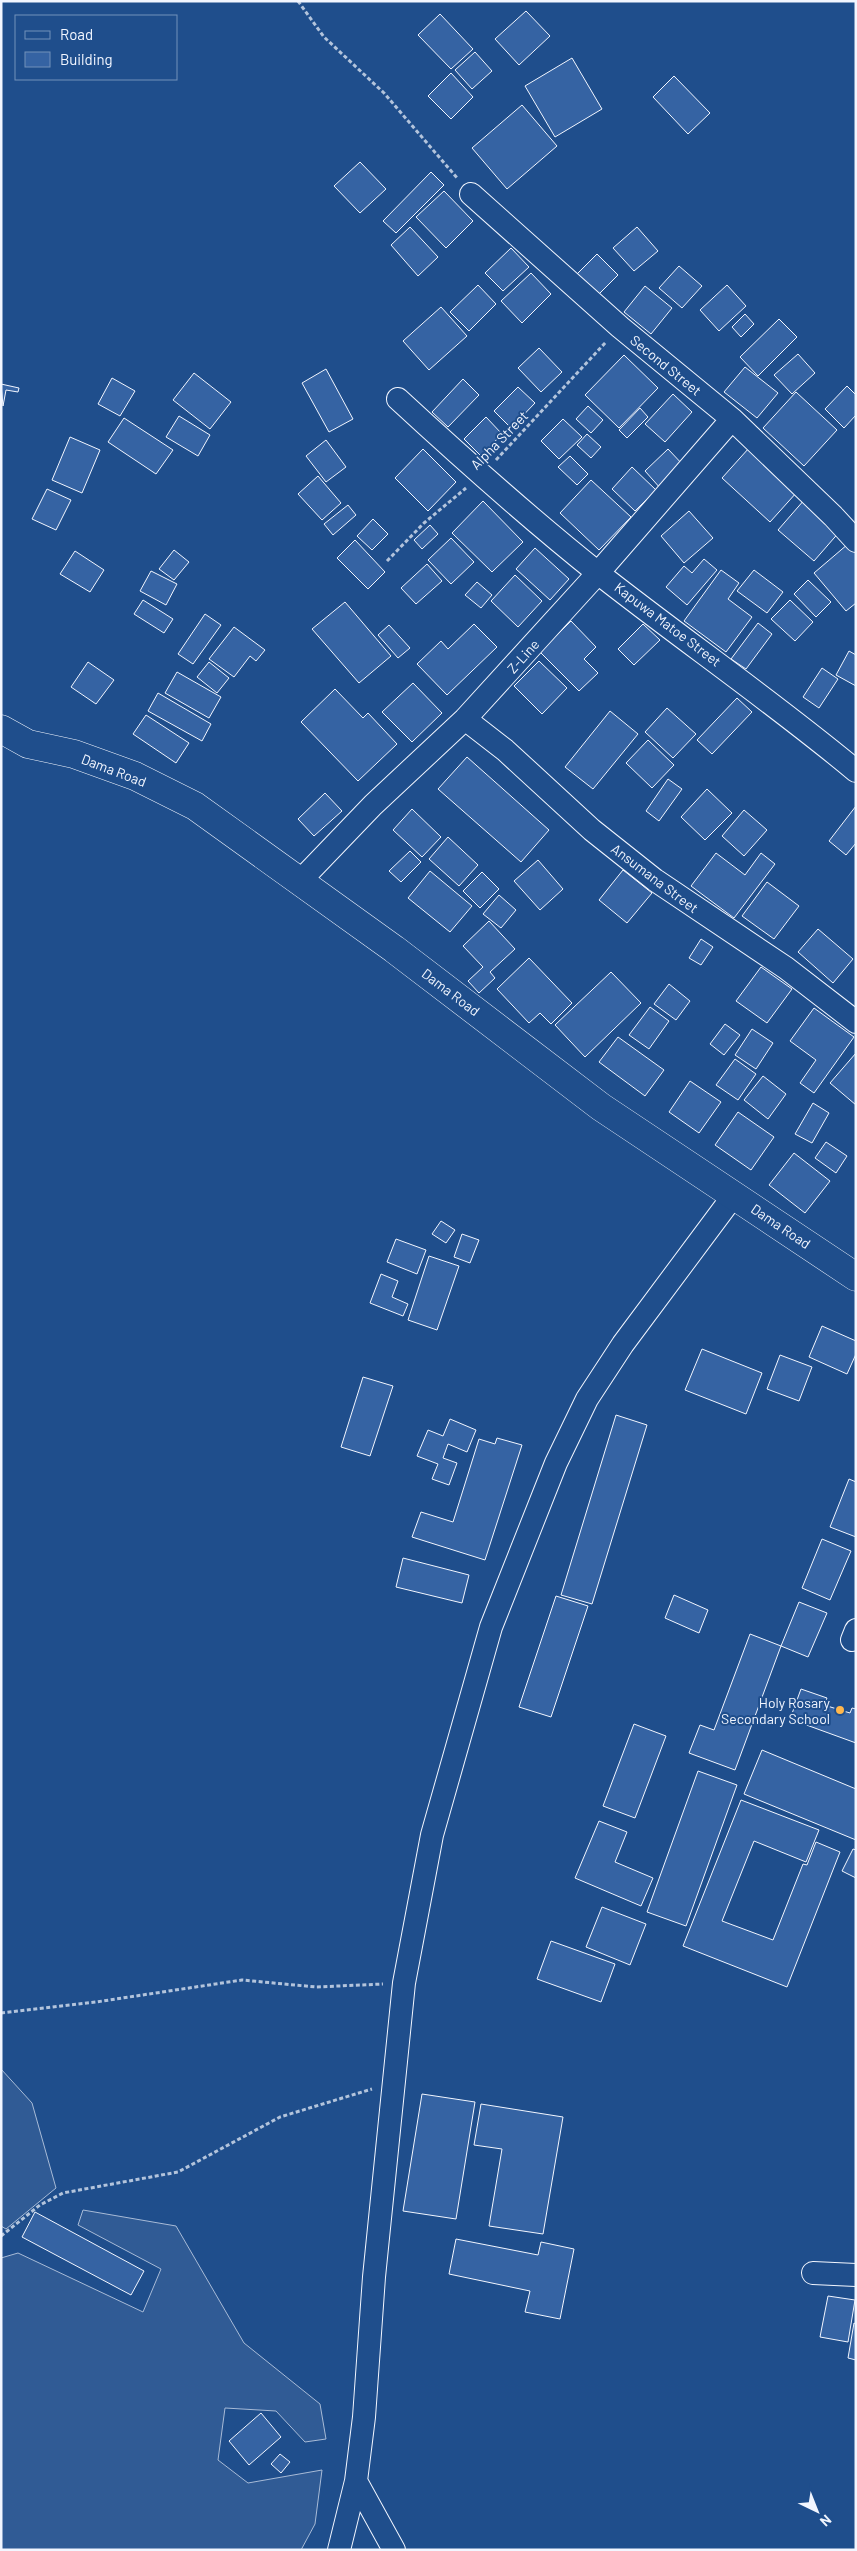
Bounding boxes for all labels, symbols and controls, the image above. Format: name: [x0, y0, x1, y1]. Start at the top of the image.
legend: [15, 15, 178, 80]
text: Road: [60, 25, 93, 43]
text: Building: [60, 50, 113, 68]
street label: Second Street: [627, 331, 705, 399]
street label: Alpha Street: [467, 407, 531, 473]
street label: Kapuwa Matoe Street: [611, 578, 725, 670]
street label: Z-Line: [503, 636, 543, 676]
street label: Dama Road: [79, 750, 149, 790]
street label: Ansumana Street: [608, 840, 702, 916]
street label: Dama Road: [419, 965, 483, 1019]
street label: Dama Road: [748, 1200, 814, 1252]
place label: Holy Rosary Secondary School: [721, 1694, 831, 1727]
marker: Holy Rosary Secondary School: [834, 1704, 846, 1716]
north arrow: [792, 2486, 842, 2536]
text: N: [817, 2511, 835, 2530]

